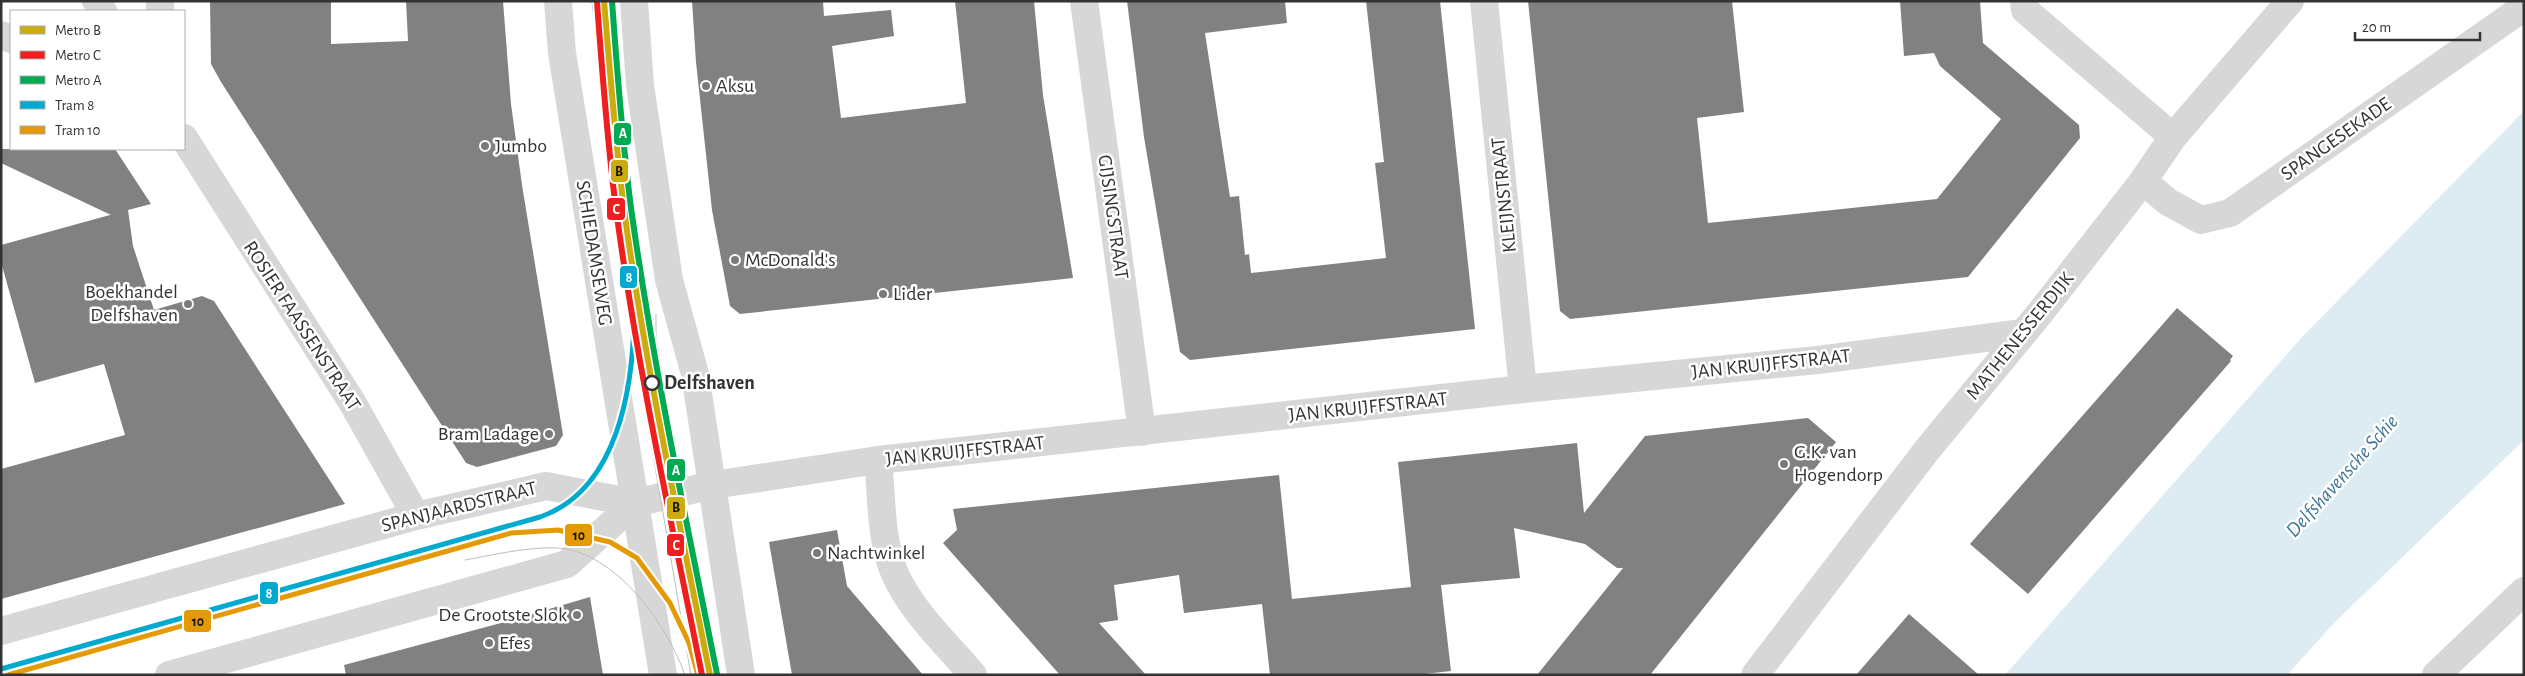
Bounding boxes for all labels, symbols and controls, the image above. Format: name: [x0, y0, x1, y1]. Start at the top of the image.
legend: [10, 10, 185, 150]
scale bar: [2355, 10, 2480, 42]
text: 20 m: [2362, 20, 2391, 35]
text: Metro B: [55, 23, 101, 38]
text: Metro C: [55, 48, 101, 63]
text: Metro A: [55, 73, 102, 88]
place label: Aksu: [716, 76, 754, 96]
marker: Aksu: [700, 80, 712, 92]
street label: SPANGESEKADE: [2277, 93, 2395, 184]
text: Tram 8: [55, 98, 94, 113]
line badge: A: [613, 122, 632, 146]
text: Tram 10: [55, 123, 101, 138]
text: A: [619, 127, 628, 141]
place label: Jumbo: [495, 136, 547, 156]
street label: KLEIJNSTRAAT: [1488, 136, 1520, 254]
marker: Jumbo: [479, 140, 491, 152]
street label: GIJSINGSTRAAT: [1094, 153, 1132, 281]
line badge: B: [610, 159, 629, 183]
text: B: [615, 165, 623, 179]
street label: SCHIEDAMSEWEG: [571, 179, 617, 327]
line badge: C: [606, 197, 626, 221]
street label: ROSIER FAASSENSTRAAT: [240, 238, 364, 415]
place label: McDonald's: [745, 250, 836, 270]
marker: McDonald's: [729, 254, 741, 266]
line badge: 8: [619, 265, 638, 289]
street label: MATHENESSERDIJK: [1963, 268, 2077, 404]
text: 8: [626, 271, 633, 285]
place label: Boekhandel Delfshaven: [85, 282, 178, 325]
place label: Lider: [893, 284, 933, 304]
marker: Lider: [877, 288, 889, 300]
marker: Boekhandel Delfshaven: [182, 298, 194, 310]
street label: JAN KRUIJFFSTRAAT: [1691, 346, 1852, 382]
place label: Delfshaven: [664, 373, 755, 393]
marker: Delfshaven: [644, 375, 660, 391]
street label: JAN KRUIJFFSTRAAT: [1288, 389, 1449, 425]
water label: Delfshavensche Schie: [2282, 411, 2402, 541]
place label: Bram Ladage: [438, 424, 539, 444]
marker: Bram Ladage: [543, 428, 555, 440]
street label: JAN KRUIJFFSTRAAT: [885, 433, 1046, 469]
place label: G.K. van Hogendorp: [1794, 442, 1883, 485]
line badge: A: [666, 458, 686, 482]
marker: G.K. van Hogendorp: [1778, 458, 1790, 470]
text: A: [672, 464, 681, 478]
street label: SPANJAARDSTRAAT: [379, 478, 539, 536]
line badge: B: [666, 496, 686, 520]
text: B: [672, 501, 680, 515]
line badge: 10: [564, 523, 593, 547]
text: 10: [573, 529, 585, 543]
line badge: C: [666, 533, 685, 557]
text: C: [672, 539, 680, 553]
place label: Nachtwinkel: [827, 543, 926, 563]
marker: Nachtwinkel: [811, 547, 823, 559]
line badge: 8: [259, 581, 279, 605]
text: 8: [266, 587, 273, 601]
place label: De Grootste Slok: [438, 605, 567, 625]
line badge: 10: [183, 609, 212, 633]
marker: De Grootste Slok: [571, 609, 583, 621]
text: 10: [192, 615, 204, 629]
place label: Efes: [499, 633, 531, 653]
marker: Efes: [483, 637, 495, 649]

